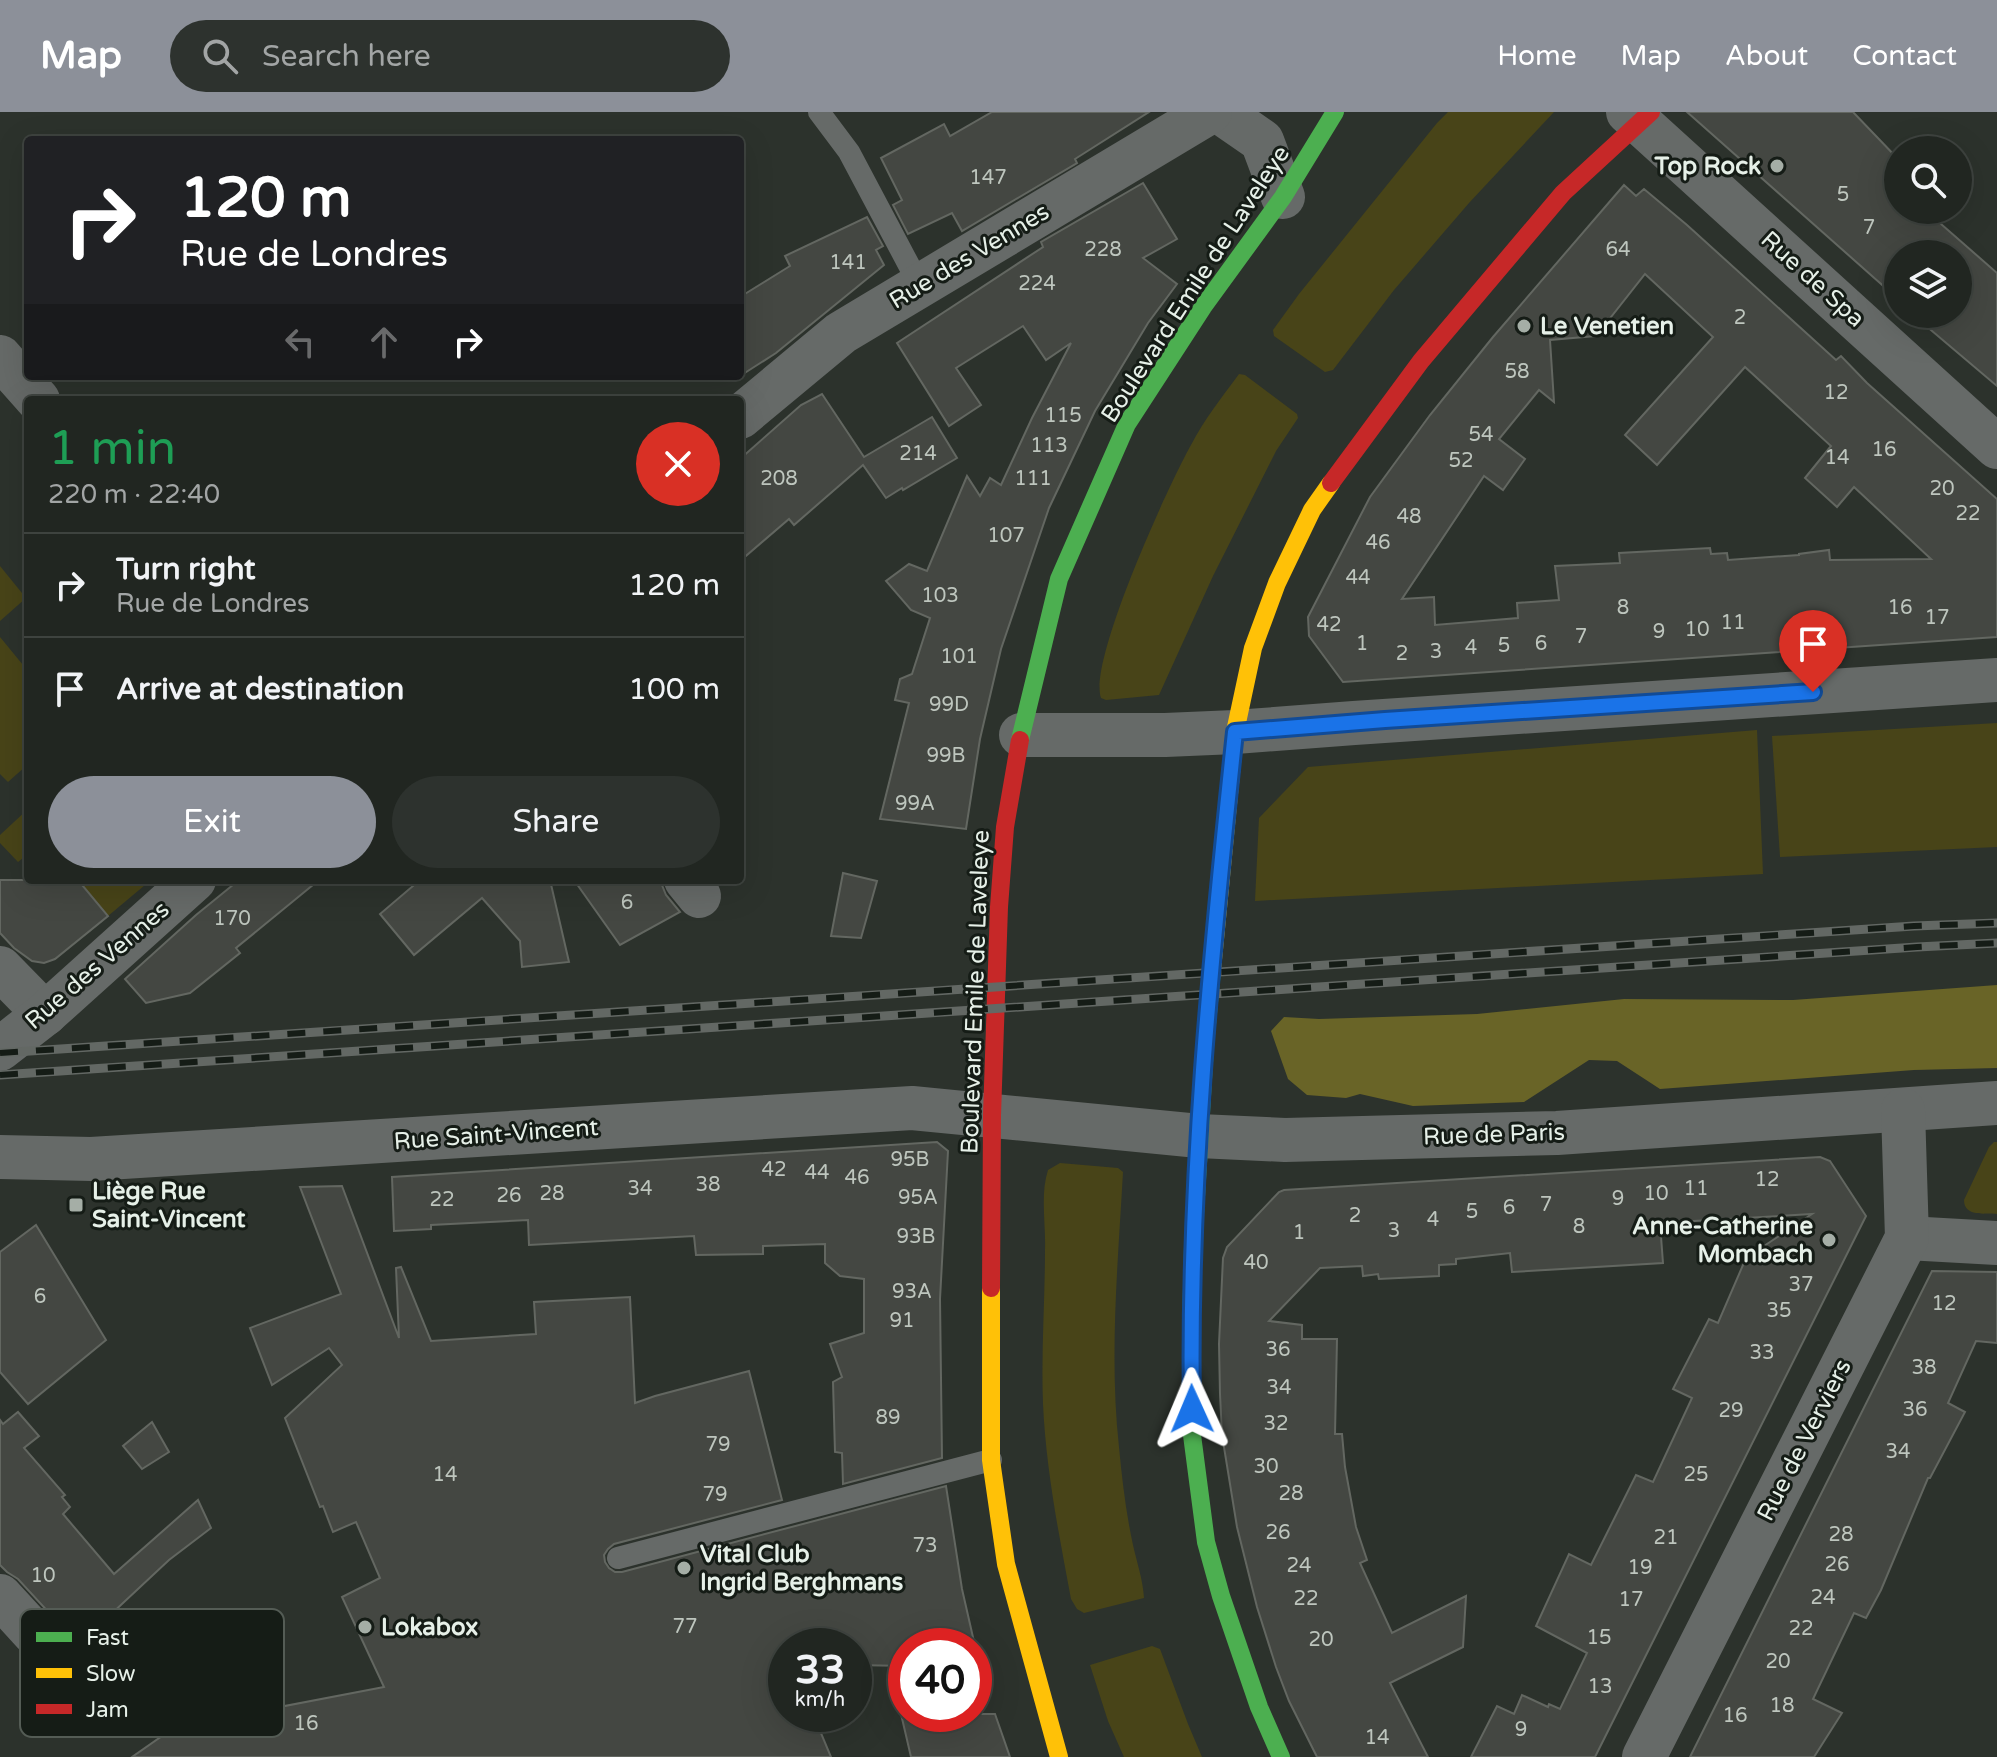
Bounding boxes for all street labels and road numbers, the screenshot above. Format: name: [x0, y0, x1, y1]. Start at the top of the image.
street label: Boulevard Emile de Laveleye: [1095, 140, 1296, 428]
street label: Rue des Vennes: [884, 197, 1054, 316]
street label: Rue de Spa: [1755, 225, 1871, 334]
street label: Boulevard Emile de Laveleye: [955, 829, 996, 1155]
street label: Rue des Vennes: [19, 895, 175, 1036]
street label: Rue Saint-Vincent: [393, 1113, 599, 1156]
street label: Rue de Paris: [1422, 1118, 1566, 1151]
street label: Rue de Verviers: [1751, 1355, 1858, 1526]

